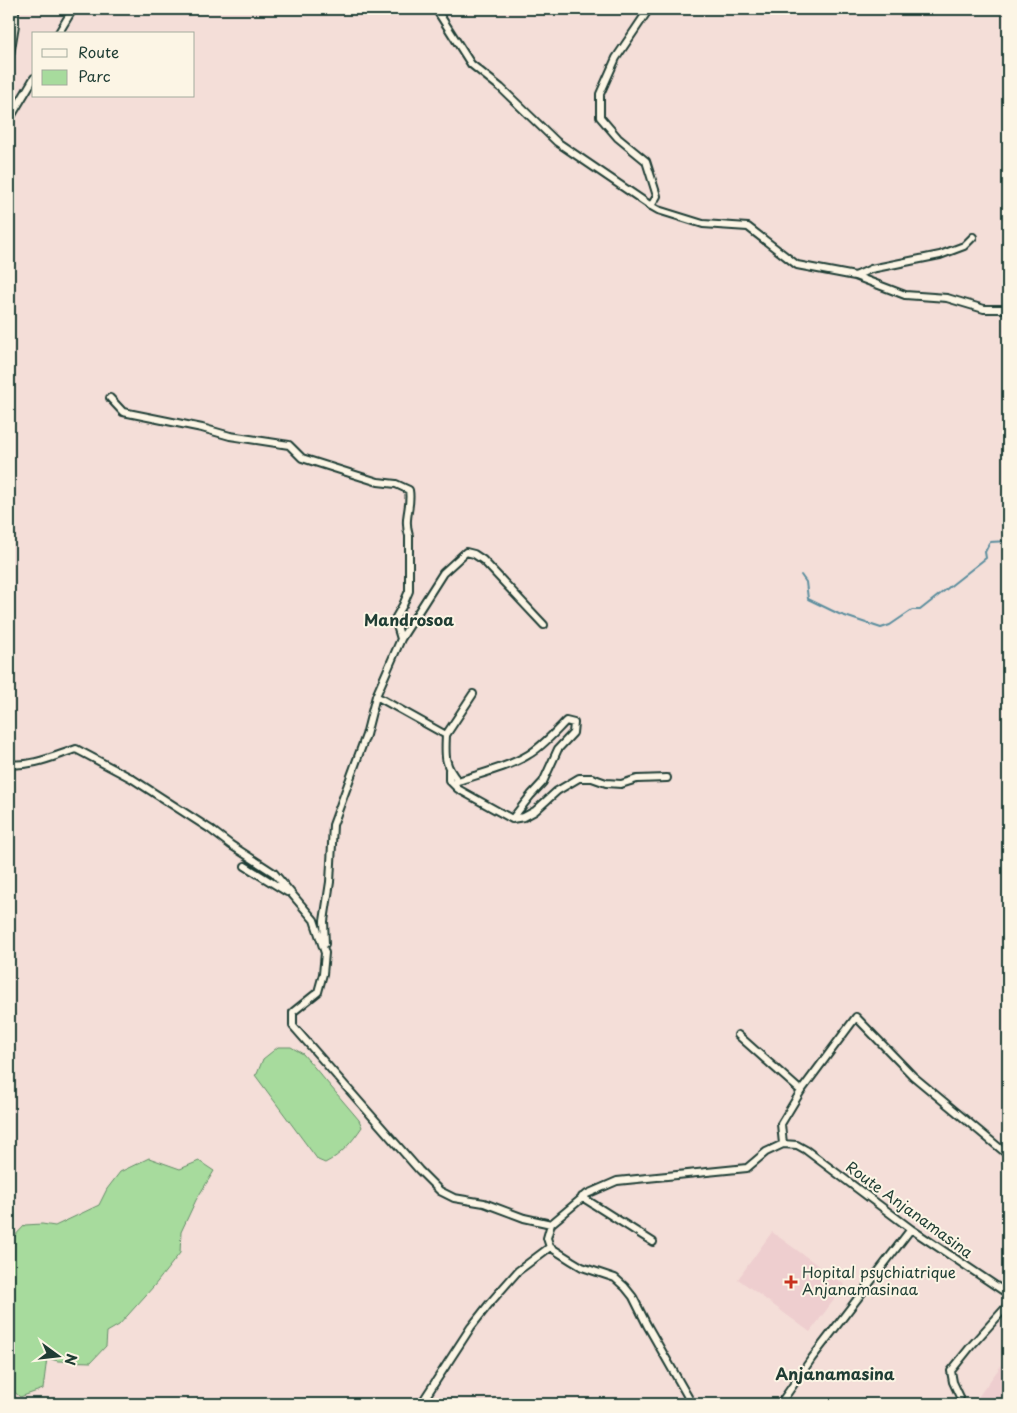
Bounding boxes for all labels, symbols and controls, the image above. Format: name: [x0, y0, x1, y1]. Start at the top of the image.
legend: [32, 32, 195, 98]
text: Route: [78, 40, 119, 63]
text: Parc: [78, 64, 111, 87]
district label: Mandrosoa: [364, 607, 454, 631]
street label: Route Anjanamasina: [842, 1155, 978, 1263]
place label: Hopital psychiatrique Anjanamasinaa: [802, 1260, 956, 1300]
marker: Hopital psychiatrique Anjanamasinaa: [784, 1275, 798, 1289]
north arrow: [32, 1330, 82, 1380]
text: N: [59, 1351, 83, 1368]
district label: Anjanamasina: [775, 1361, 895, 1385]

